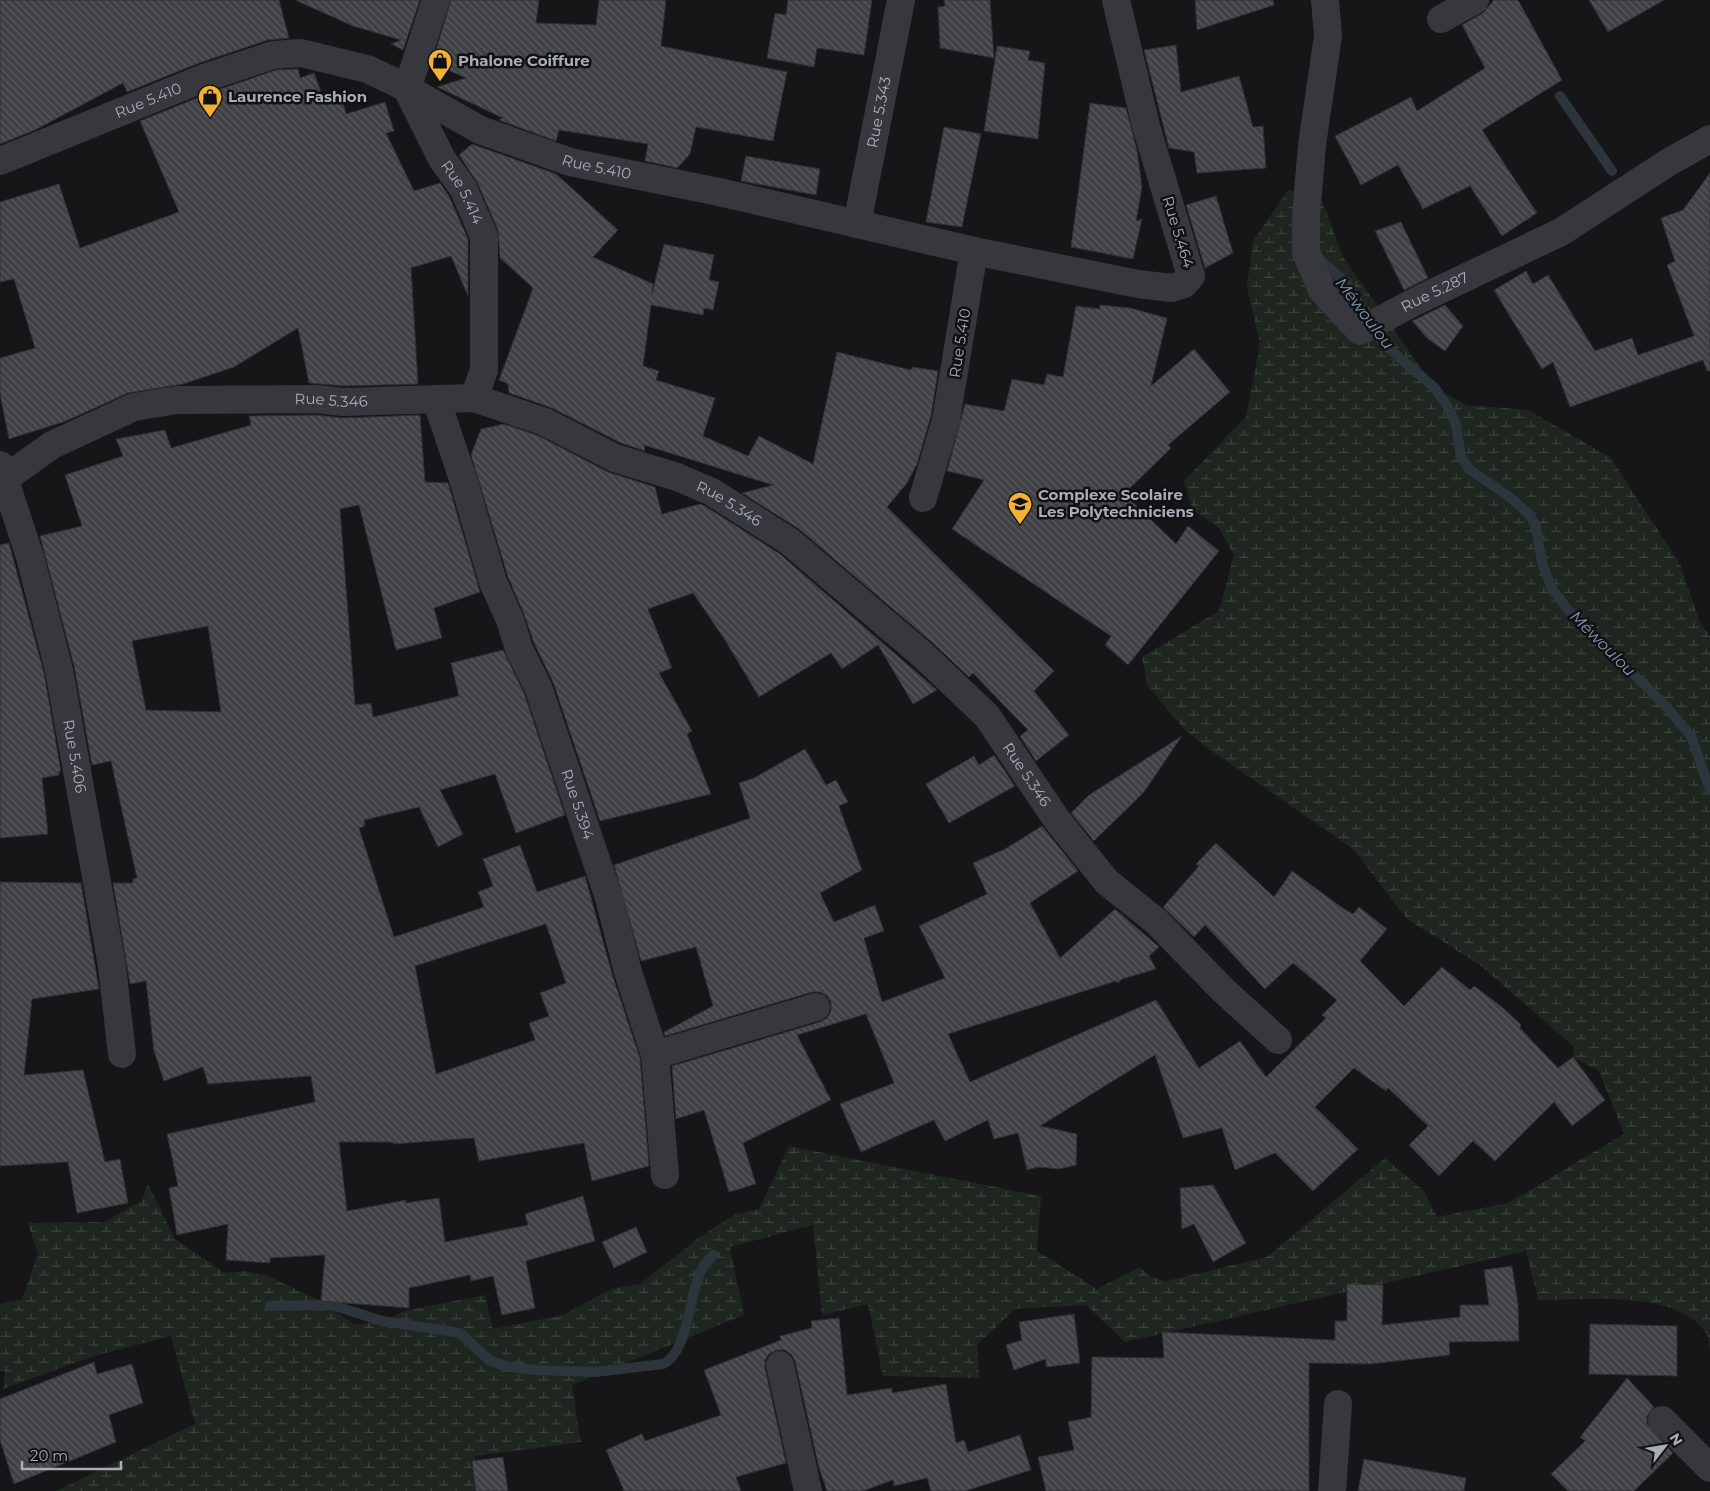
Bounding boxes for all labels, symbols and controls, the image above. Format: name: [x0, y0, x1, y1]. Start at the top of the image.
shop icon: Phalone Coiffure: [427, 48, 453, 82]
place label: Phalone Coiffure: [458, 51, 590, 70]
street label: Rue 5.343: [862, 75, 895, 149]
street label: Rue 5.410: [112, 78, 184, 122]
shop icon: Laurence Fashion: [197, 84, 223, 118]
place label: Laurence Fashion: [228, 87, 367, 106]
street label: Rue 5.410: [559, 150, 633, 183]
street label: Rue 5.414: [437, 156, 488, 227]
street label: Rue 5.464: [1159, 194, 1198, 270]
street label: Rue 5.287: [1398, 267, 1472, 316]
water label: Méwoulou: [1332, 274, 1398, 353]
street label: Rue 5.410: [945, 307, 974, 379]
street label: Rue 5.346: [294, 389, 368, 411]
street label: Rue 5.346: [694, 476, 766, 530]
place label: Complexe Scolaire Les Polytechniciens: [1038, 485, 1194, 521]
school or university icon: Complexe Scolaire Les Polytechniciens: [1007, 491, 1033, 525]
water label: Méwoulou: [1566, 607, 1639, 680]
street label: Rue 5.406: [59, 718, 91, 794]
street label: Rue 5.346: [999, 739, 1055, 810]
street label: Rue 5.394: [557, 766, 599, 842]
north arrow: [1640, 1421, 1690, 1471]
text: N: [1666, 1430, 1687, 1449]
scale bar: [22, 1438, 121, 1470]
text: 20 m: [30, 1446, 68, 1465]

